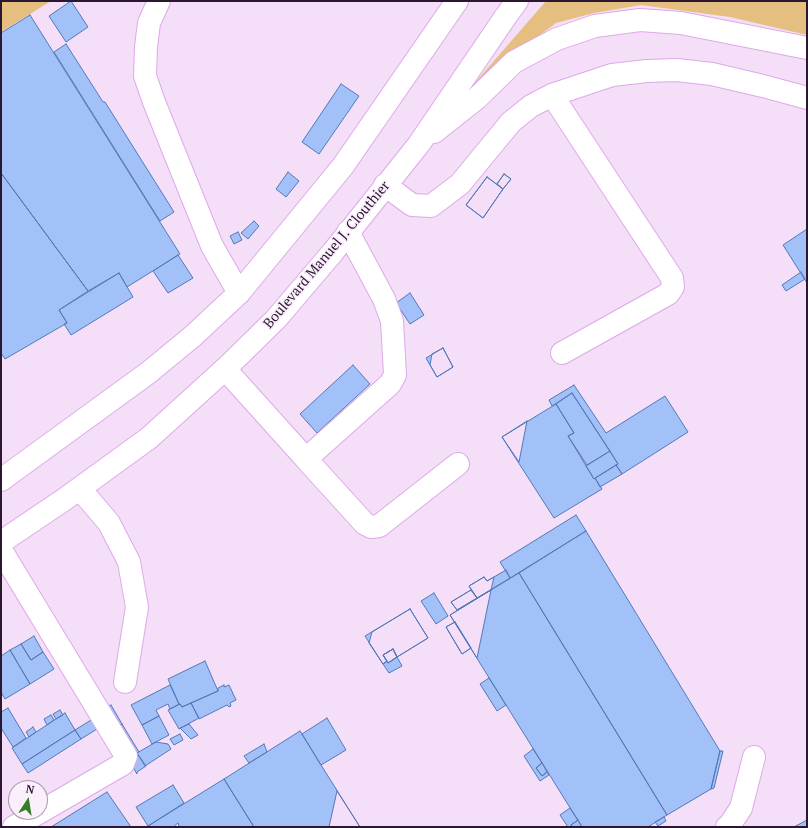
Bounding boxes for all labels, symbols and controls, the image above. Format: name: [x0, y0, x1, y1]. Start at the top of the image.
street label: Boulevard Manuel J. Clouthier: [260, 178, 394, 332]
north arrow: [8, 780, 48, 820]
text: N: [25, 782, 36, 797]

